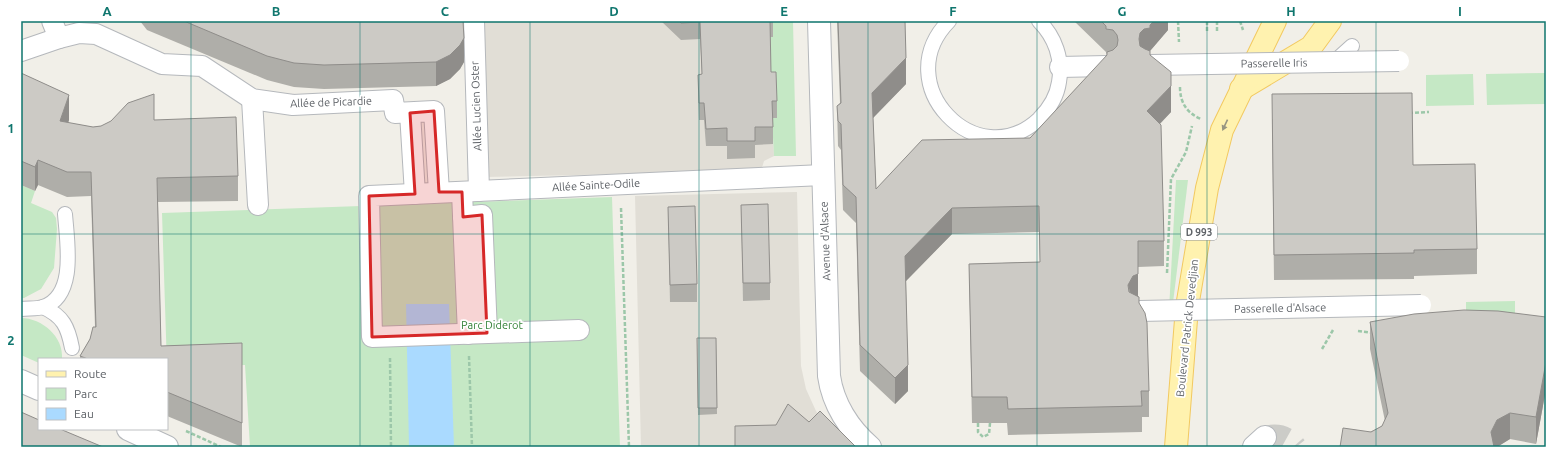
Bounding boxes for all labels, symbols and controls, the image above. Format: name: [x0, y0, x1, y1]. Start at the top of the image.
text: A: [102, 4, 112, 18]
text: B: [272, 4, 281, 18]
text: C: [441, 4, 450, 18]
text: D: [609, 4, 619, 18]
text: E: [780, 4, 788, 18]
text: F: [949, 4, 957, 18]
text: G: [1118, 4, 1127, 18]
text: H: [1286, 4, 1296, 18]
text: I: [1458, 4, 1462, 18]
street label: Passerelle Iris: [1241, 56, 1308, 70]
street label: Allée Lucien Oster: [468, 60, 484, 151]
street label: Allée de Picardie: [290, 95, 372, 109]
one-way arrow: [1222, 119, 1228, 130]
text: 1: [7, 121, 15, 135]
street label: Allée Sainte-Odile: [552, 177, 640, 193]
street label: Avenue d'Alsace: [818, 201, 832, 281]
road number: D 993: [1181, 224, 1217, 240]
street label: Boulevard Patrick Devedjian: [1174, 259, 1200, 397]
street label: Passerelle d'Alsace: [1234, 301, 1326, 315]
park label: Parc Diderot: [461, 319, 524, 331]
text: 2: [7, 333, 15, 347]
legend: [38, 358, 168, 430]
text: Route: [74, 367, 107, 380]
text: Parc: [74, 387, 98, 400]
text: Eau: [74, 407, 94, 420]

